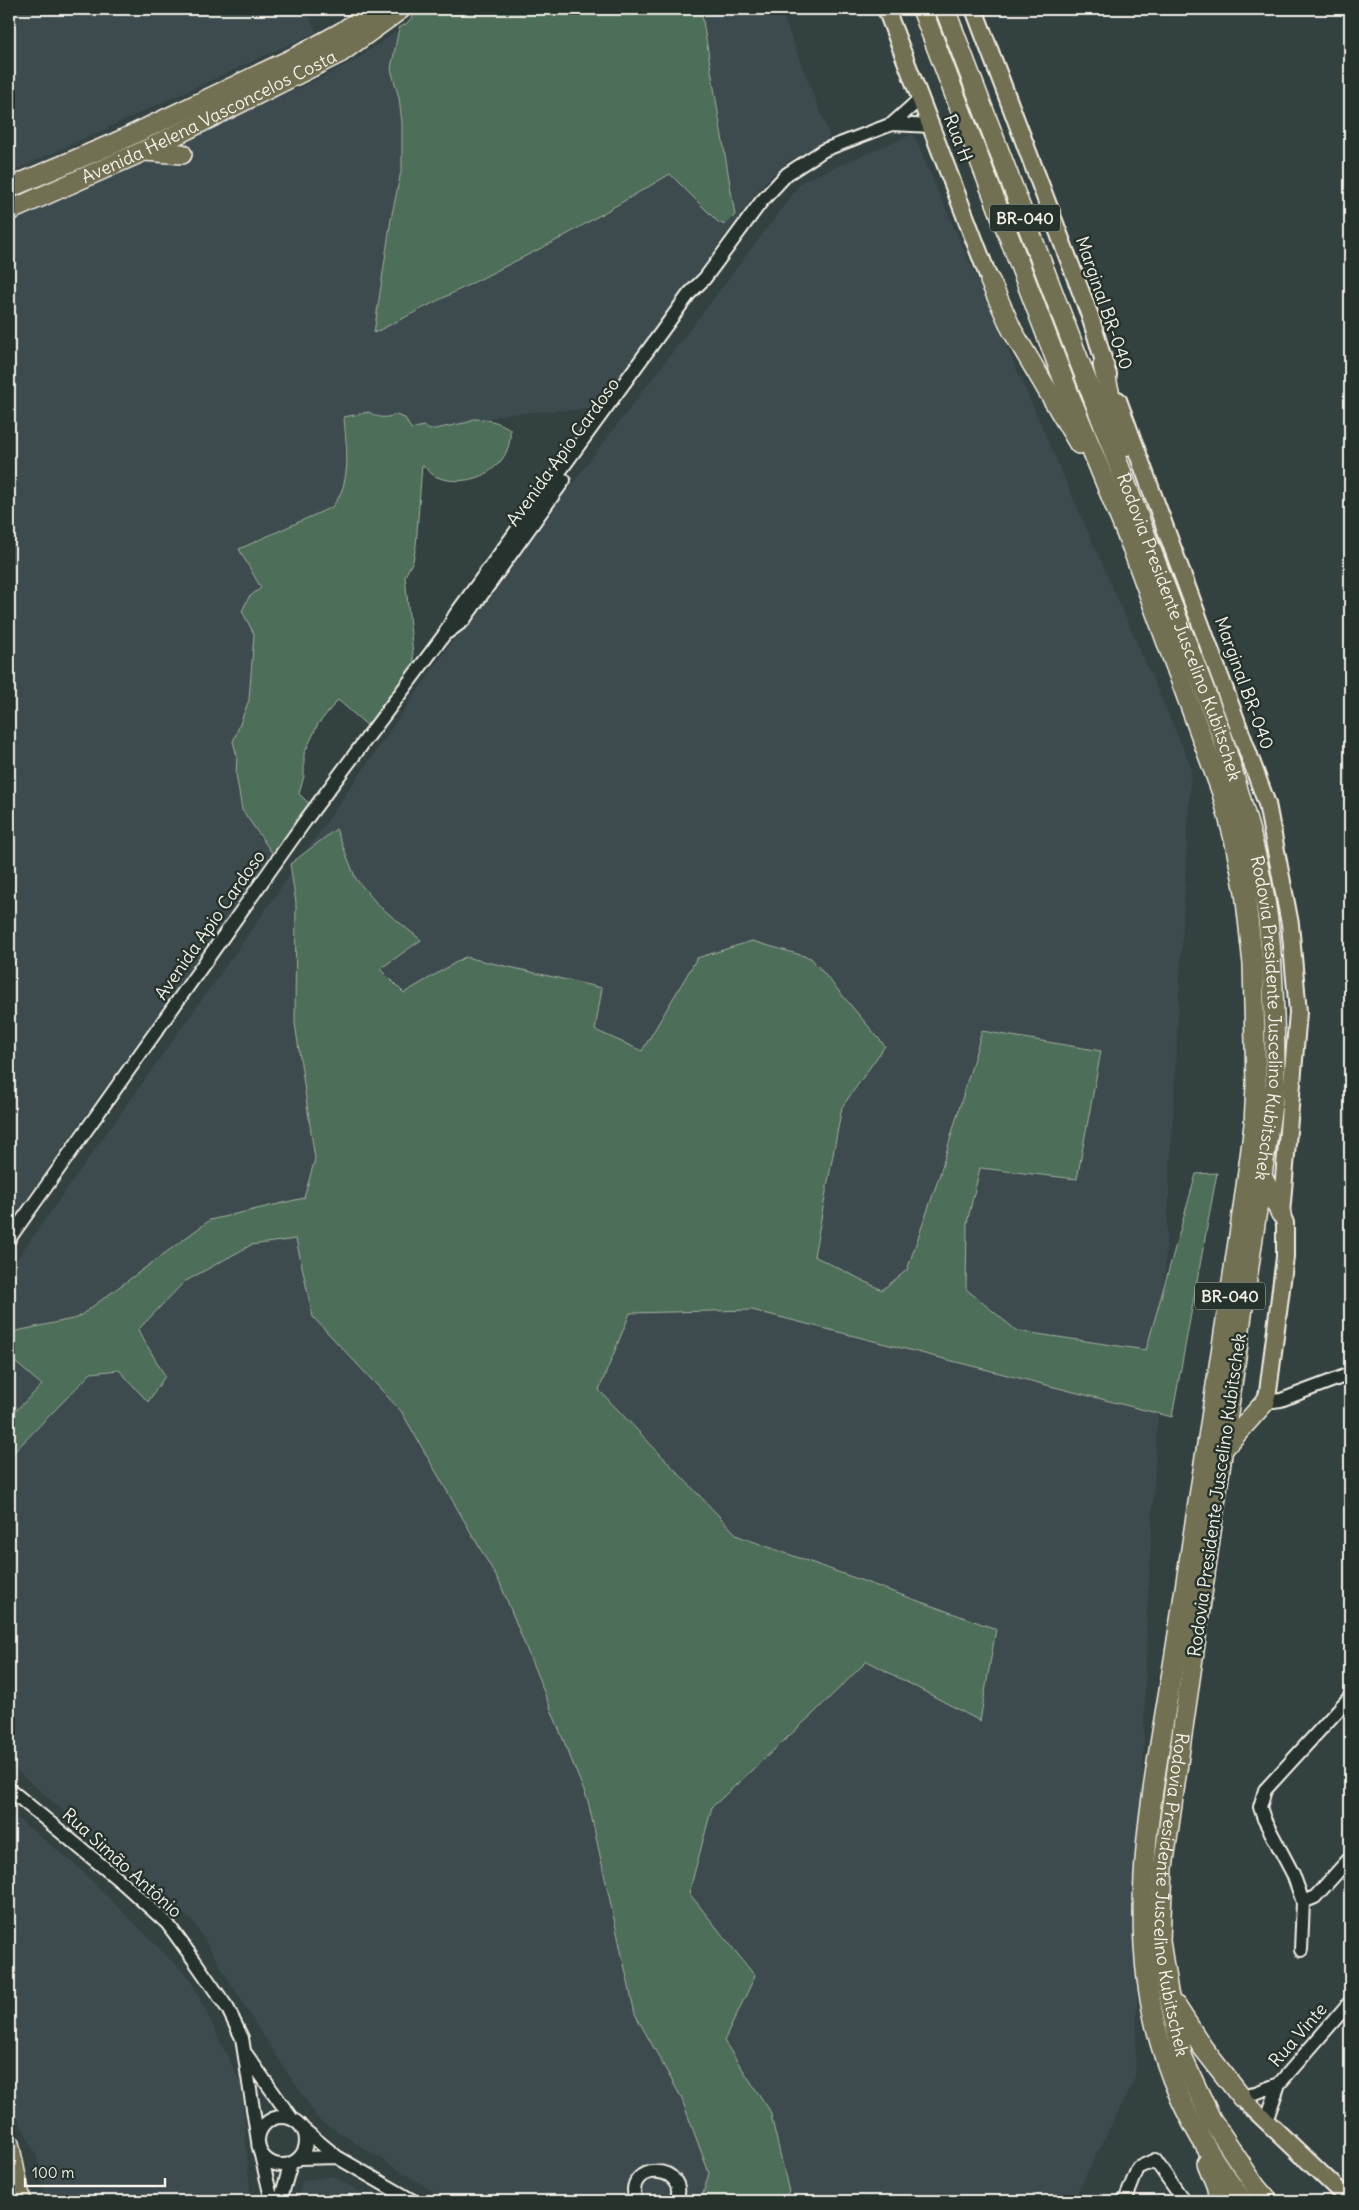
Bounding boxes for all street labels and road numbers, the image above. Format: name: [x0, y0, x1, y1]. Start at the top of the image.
street label: Avenida Helena Vasconcelos Costa: [78, 45, 340, 188]
street label: Rua H: [939, 111, 978, 165]
road number: BR-040: [990, 204, 1060, 232]
street label: Marginal BR-040: [1071, 233, 1138, 373]
street label: Avenida Apio Cardoso: [501, 373, 624, 530]
street label: Rodovia Presidente Juscelino Kubitschek: [1112, 470, 1247, 784]
street label: Marginal BR-040: [1210, 613, 1279, 752]
street label: Avenida Apio Cardoso: [149, 845, 270, 1004]
street label: Rodovia Presidente Juscelino Kubitschek: [1245, 853, 1287, 1182]
road number: BR-040: [1195, 1282, 1265, 1310]
street label: Rodovia Presidente Juscelino Kubitschek: [1182, 1332, 1251, 1658]
street label: Rodovia Presidente Juscelino Kubitschek: [1174, 1732, 1196, 2058]
street label: Rua Simão Antônio: [58, 1803, 187, 1922]
street label: Rua Vinte: [1264, 1998, 1332, 2071]

